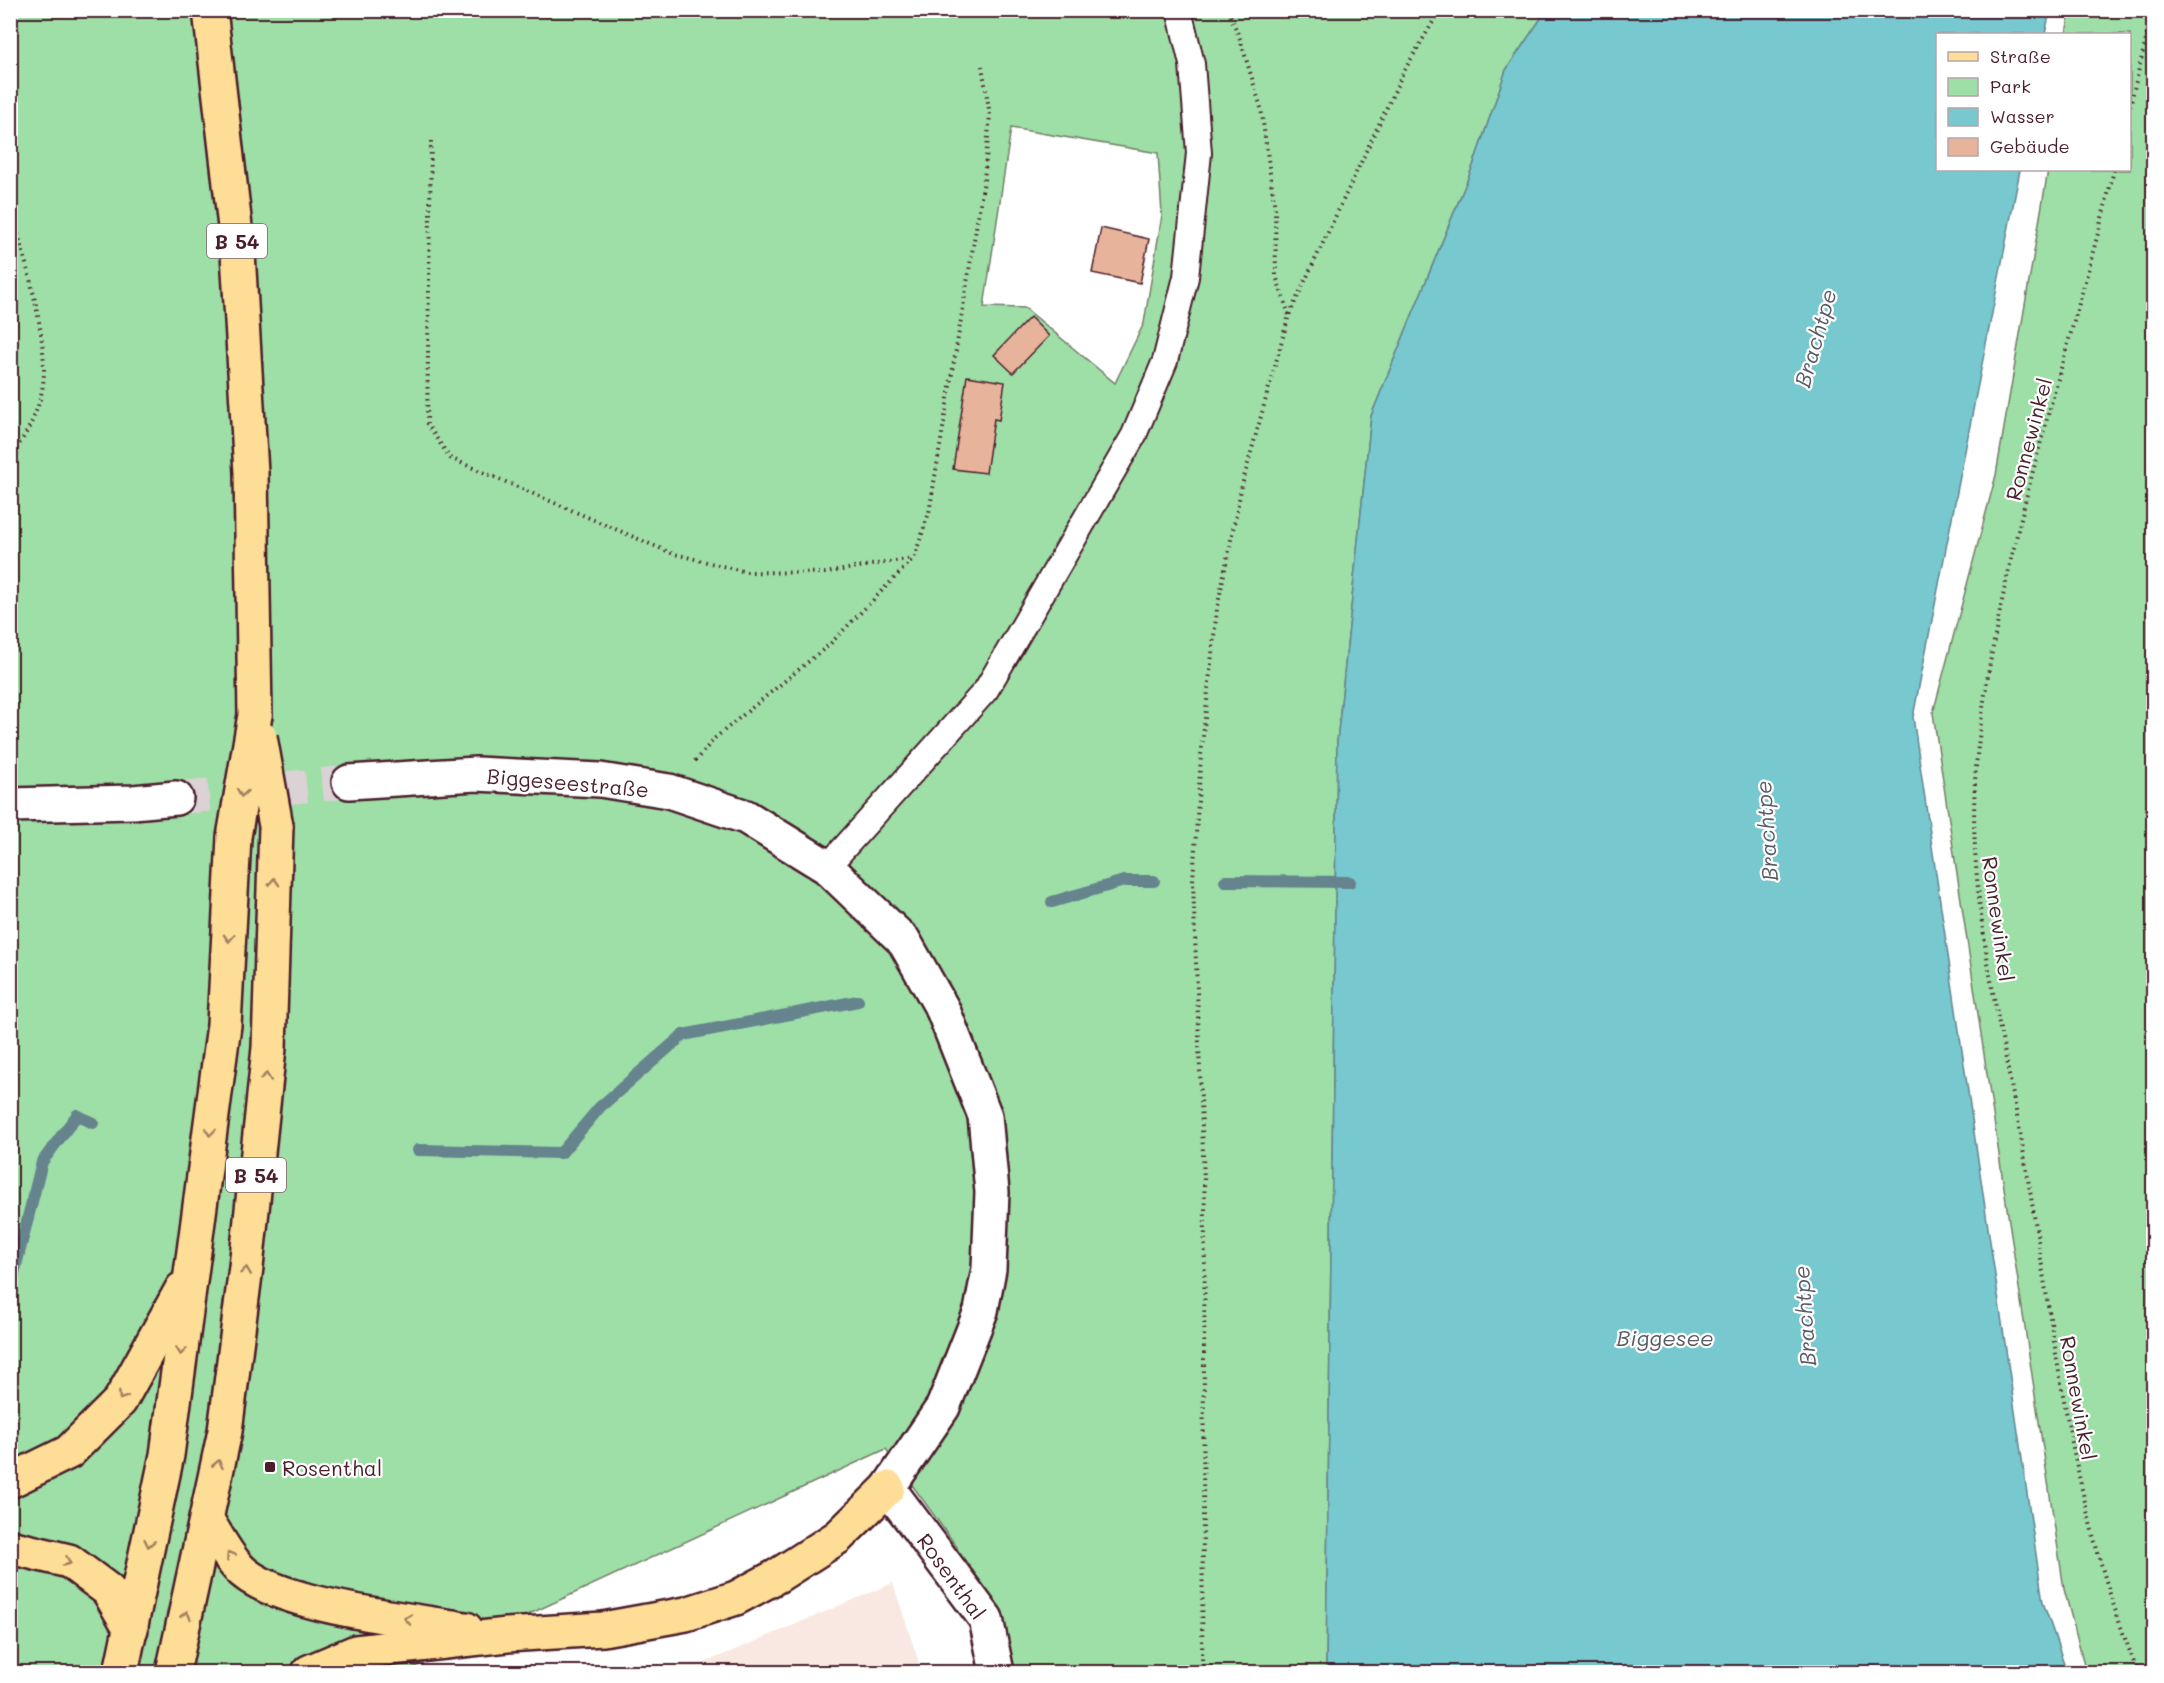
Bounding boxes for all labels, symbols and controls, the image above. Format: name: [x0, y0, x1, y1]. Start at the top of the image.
legend: [1936, 33, 2131, 171]
text: Straße: [1990, 44, 2051, 68]
text: Park: [1990, 74, 2031, 98]
text: Wasser: [1990, 104, 2055, 128]
text: Gebäude: [1990, 134, 2070, 158]
road number: B 54: [207, 224, 267, 258]
water label: Brachtpe: [1787, 286, 1843, 390]
street label: Ronnewinkel: [1999, 375, 2057, 503]
street label: Biggeseestraße: [486, 761, 650, 803]
water label: Brachtpe: [1748, 780, 1784, 882]
one-way arrow: [236, 788, 249, 798]
street label: Ronnewinkel: [1977, 855, 2021, 983]
one-way arrow: [268, 878, 281, 887]
one-way arrow: [222, 933, 235, 942]
one-way arrow: [259, 1073, 272, 1082]
one-way arrow: [204, 1127, 217, 1136]
road number: B 54: [226, 1158, 286, 1192]
water label: Brachtpe: [1786, 1265, 1822, 1367]
one-way arrow: [239, 1266, 252, 1276]
water label: Biggesee: [1616, 1323, 1714, 1352]
street label: Ronnewinkel: [2055, 1334, 2103, 1462]
one-way arrow: [176, 1346, 188, 1355]
one-way arrow: [118, 1389, 129, 1400]
place label: Rosenthal: [282, 1454, 382, 1481]
one-way arrow: [211, 1459, 224, 1469]
marker: Rosenthal: [263, 1460, 277, 1474]
street label: Rosenthal: [912, 1528, 992, 1624]
one-way arrow: [143, 1538, 156, 1548]
one-way arrow: [226, 1550, 237, 1561]
one-way arrow: [60, 1555, 71, 1567]
one-way arrow: [179, 1611, 192, 1621]
one-way arrow: [403, 1614, 412, 1626]

